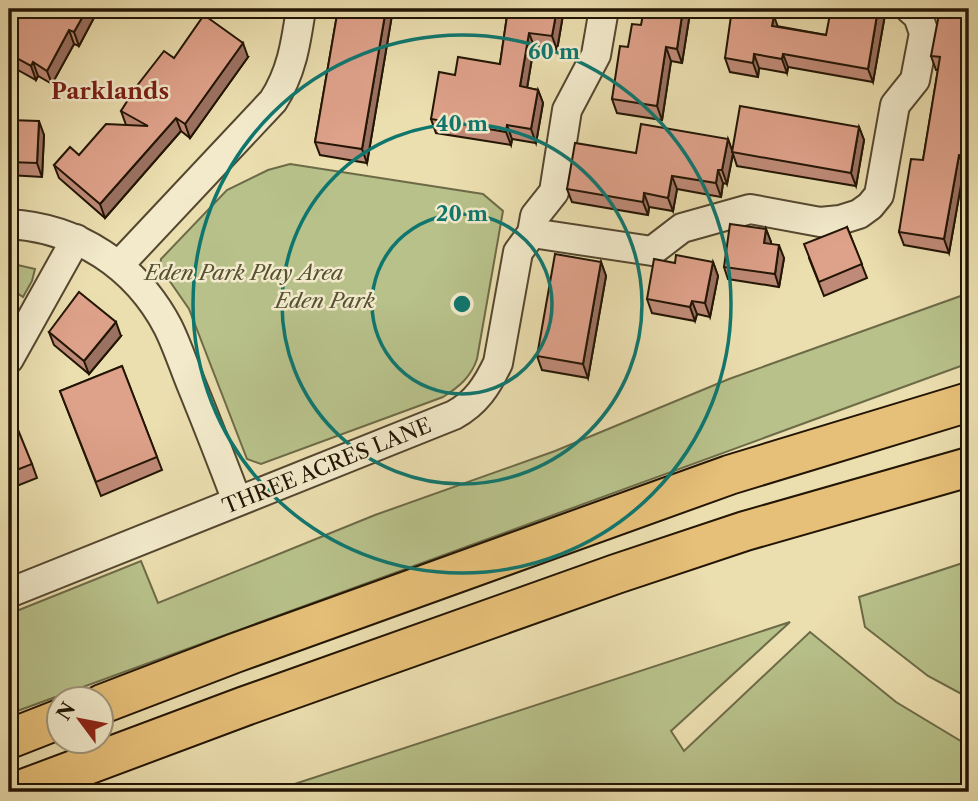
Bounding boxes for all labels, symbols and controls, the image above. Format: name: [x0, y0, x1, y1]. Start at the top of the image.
text: 60 m: [528, 39, 580, 64]
district label: Parklands: [51, 77, 169, 105]
text: 40 m: [436, 111, 488, 136]
text: 20 m: [436, 201, 488, 226]
park label: Eden Park Play Area: [143, 260, 344, 285]
park label: Eden Park: [273, 288, 375, 313]
centre of rings: [450, 292, 474, 316]
street label: THREE ACRES LANE: [219, 412, 435, 519]
north arrow: [46, 686, 116, 756]
text: N: [52, 698, 80, 724]

